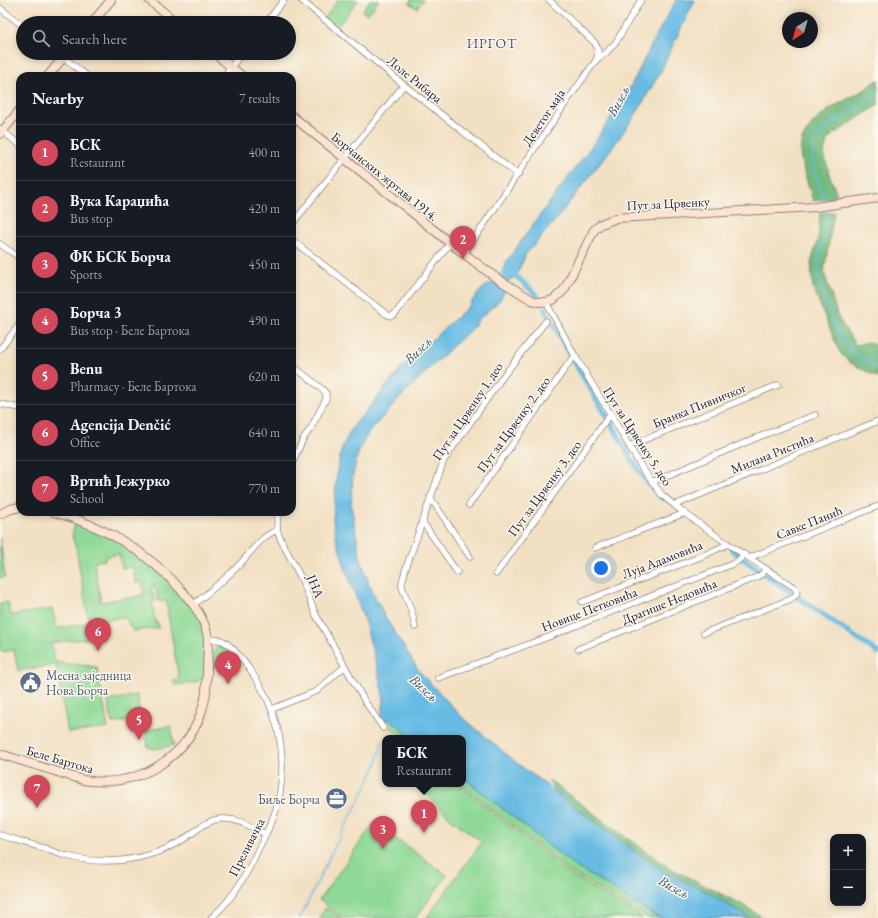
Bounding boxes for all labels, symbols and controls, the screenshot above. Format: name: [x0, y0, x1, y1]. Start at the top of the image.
north arrow: [782, 12, 818, 48]
search box: [16, 16, 296, 60]
icon: search: [30, 27, 52, 49]
text: Search here: [62, 29, 127, 48]
district label: ИРГОТ: [467, 34, 517, 52]
street label: Лоле Рибара: [384, 52, 446, 107]
water label: Визељ: [602, 83, 634, 120]
street label: Деветог маја: [518, 85, 569, 149]
text: Nearby: [32, 87, 84, 109]
text: 7 results: [239, 90, 280, 107]
street label: Борчанских жртава 1914.: [328, 128, 442, 225]
text: БСК: [70, 135, 101, 154]
text: 1: [42, 144, 48, 161]
text: 400 m: [249, 144, 280, 161]
text: Restaurant: [70, 154, 125, 171]
text: Вука Караџића: [70, 191, 169, 210]
street label: Пут за Црвенку: [626, 193, 710, 214]
text: 2: [42, 200, 48, 217]
text: 420 m: [249, 200, 280, 217]
text: Bus stop: [70, 210, 113, 227]
pin: 2: [450, 226, 476, 259]
text: ФК БСК Борча: [70, 247, 171, 266]
text: 3: [42, 256, 48, 273]
text: 450 m: [249, 256, 280, 273]
text: Sports: [70, 266, 102, 283]
text: Борча 3: [70, 303, 122, 322]
text: 4: [42, 312, 48, 329]
text: 490 m: [249, 312, 280, 329]
text: Bus stop · Беле Бартока: [70, 322, 190, 339]
water label: Визељ: [399, 332, 436, 368]
text: Benu: [70, 359, 102, 378]
street label: Пут за Црвенку 1. део: [428, 359, 507, 464]
text: 5: [42, 368, 48, 385]
text: 620 m: [249, 368, 280, 385]
street label: Пут за Црвенку 2. део: [473, 373, 554, 476]
text: Pharmacy · Беле Бартока: [70, 378, 196, 395]
street label: Бранка Пивничког: [650, 379, 749, 432]
street label: Пут за Црвенку 5. део: [599, 383, 676, 489]
text: Agencija Denčić: [70, 415, 171, 434]
text: 6: [42, 424, 48, 441]
text: 640 m: [249, 424, 280, 441]
street label: Милана Ристића: [728, 429, 817, 478]
text: Office: [70, 434, 100, 451]
street label: Пут за Црвенку 3. део: [504, 437, 585, 540]
text: Вртић Јежурко: [70, 471, 170, 490]
text: 7: [42, 480, 48, 497]
text: 770 m: [249, 480, 280, 497]
text: School: [70, 490, 104, 507]
street label: Савке Панић: [774, 501, 845, 543]
street label: Луја Адамовића: [620, 536, 705, 583]
your location: [591, 558, 611, 578]
street label: ЈНА: [303, 571, 328, 601]
street label: Драгише Недовића: [619, 574, 720, 628]
street label: Новице Петковића: [539, 583, 640, 636]
pin: 6: [85, 618, 111, 651]
pin: 4: [215, 651, 241, 684]
place label: Месна заједница Нова Борча: [46, 667, 132, 699]
public building icon: Месна заједница Нова Борча: [18, 669, 44, 695]
water label: Визељ: [405, 670, 442, 706]
pin: 5: [126, 707, 152, 740]
popup: [382, 735, 466, 787]
street label: Беле Бартока: [24, 742, 96, 777]
text: БСК: [396, 743, 427, 762]
text: Restaurant: [396, 762, 452, 779]
pin: 7: [24, 775, 50, 808]
office icon: Биље Борча: [323, 786, 349, 812]
place label: Биље Борча: [258, 791, 321, 808]
pin: 1: [411, 800, 437, 833]
street label: Преливачка: [225, 815, 269, 879]
pin: 3: [370, 816, 396, 849]
map controls: [830, 834, 866, 906]
button: +: [830, 834, 866, 870]
button: −: [830, 870, 866, 906]
water label: Визељ: [655, 871, 692, 903]

